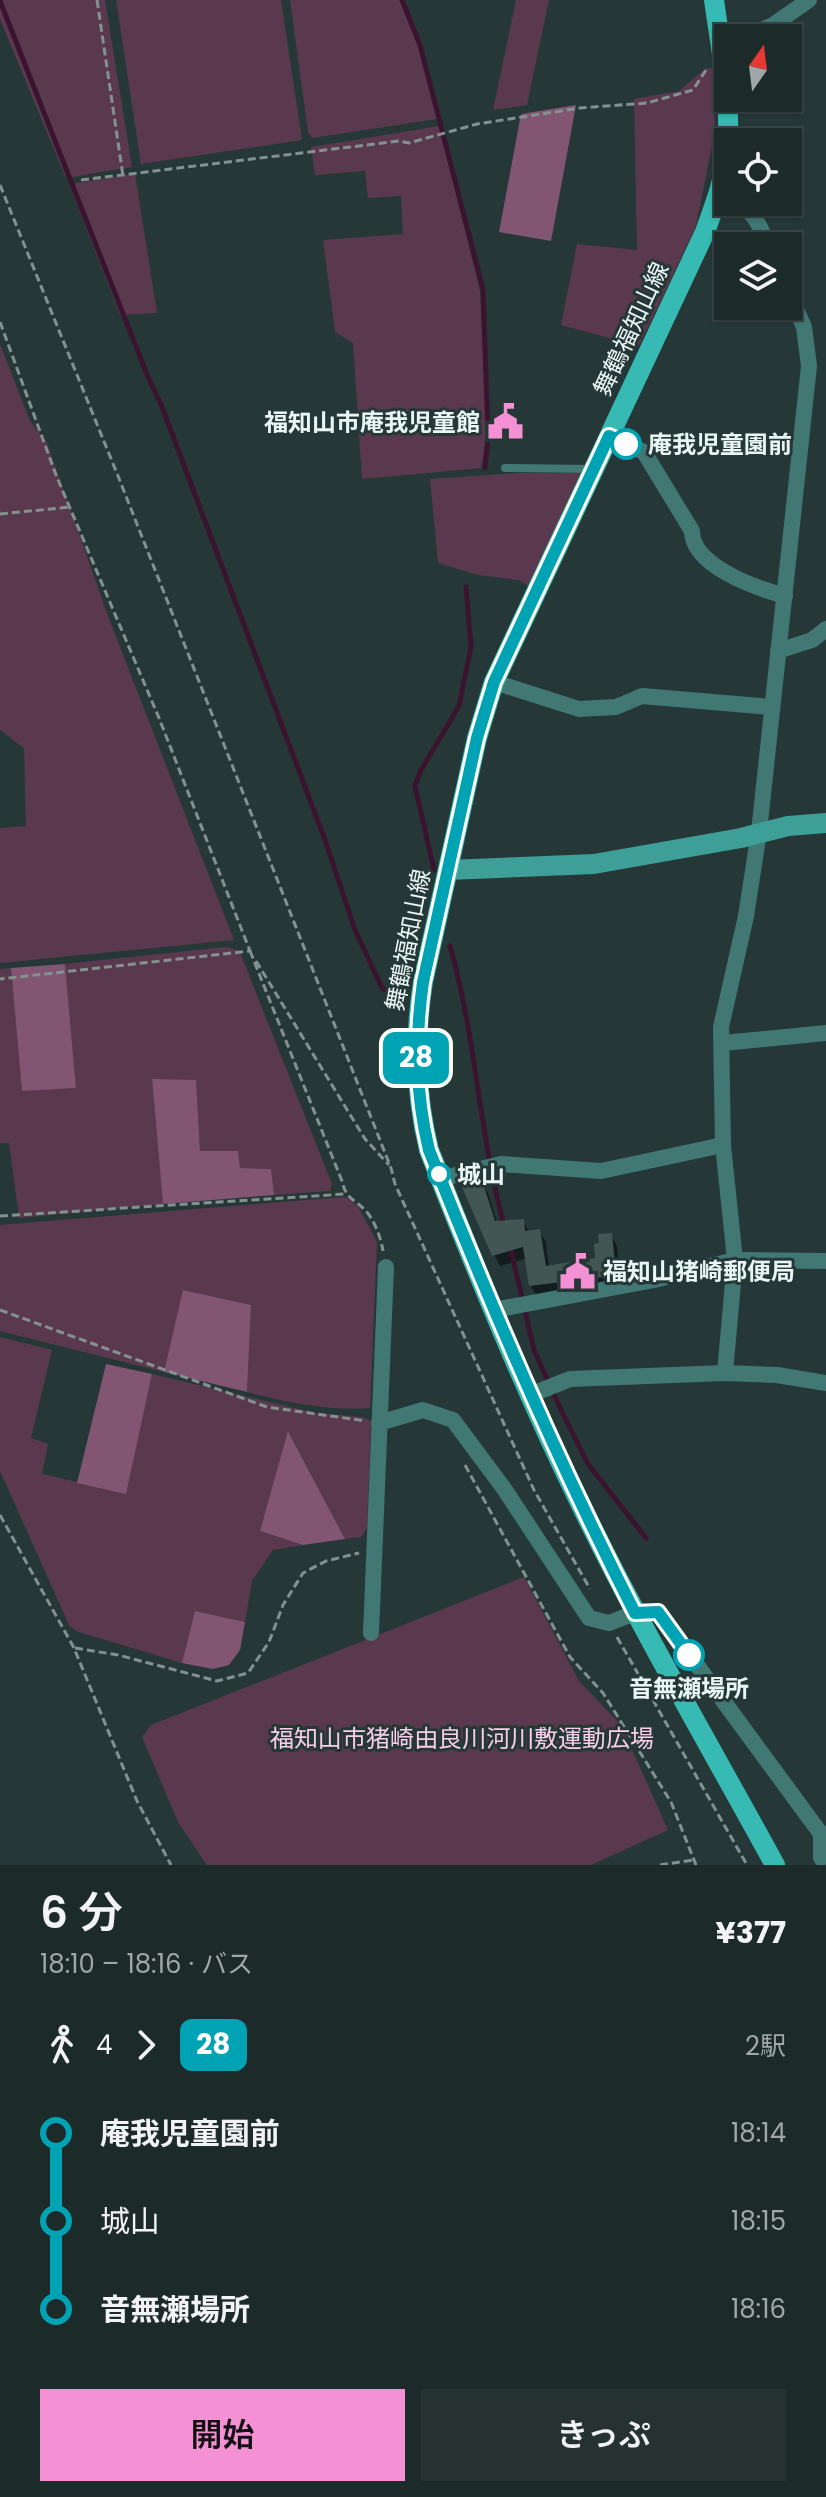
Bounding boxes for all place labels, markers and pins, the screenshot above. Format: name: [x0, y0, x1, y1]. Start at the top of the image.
public building icon: 福知山市庵我児童館: [487, 403, 525, 441]
place label: 福知山市庵我児童館: [264, 406, 480, 439]
place label: 庵我児童園前: [648, 428, 792, 461]
marker: 庵我児童園前: [611, 429, 641, 459]
place label: 城山: [457, 1158, 505, 1191]
marker: 城山: [428, 1163, 450, 1185]
public building icon: 福知山猪崎郵便局: [558, 1252, 596, 1290]
place label: 福知山猪崎郵便局: [603, 1255, 795, 1288]
marker: 音無瀬場所: [674, 1640, 704, 1670]
place label: 音無瀬場所: [629, 1672, 749, 1705]

